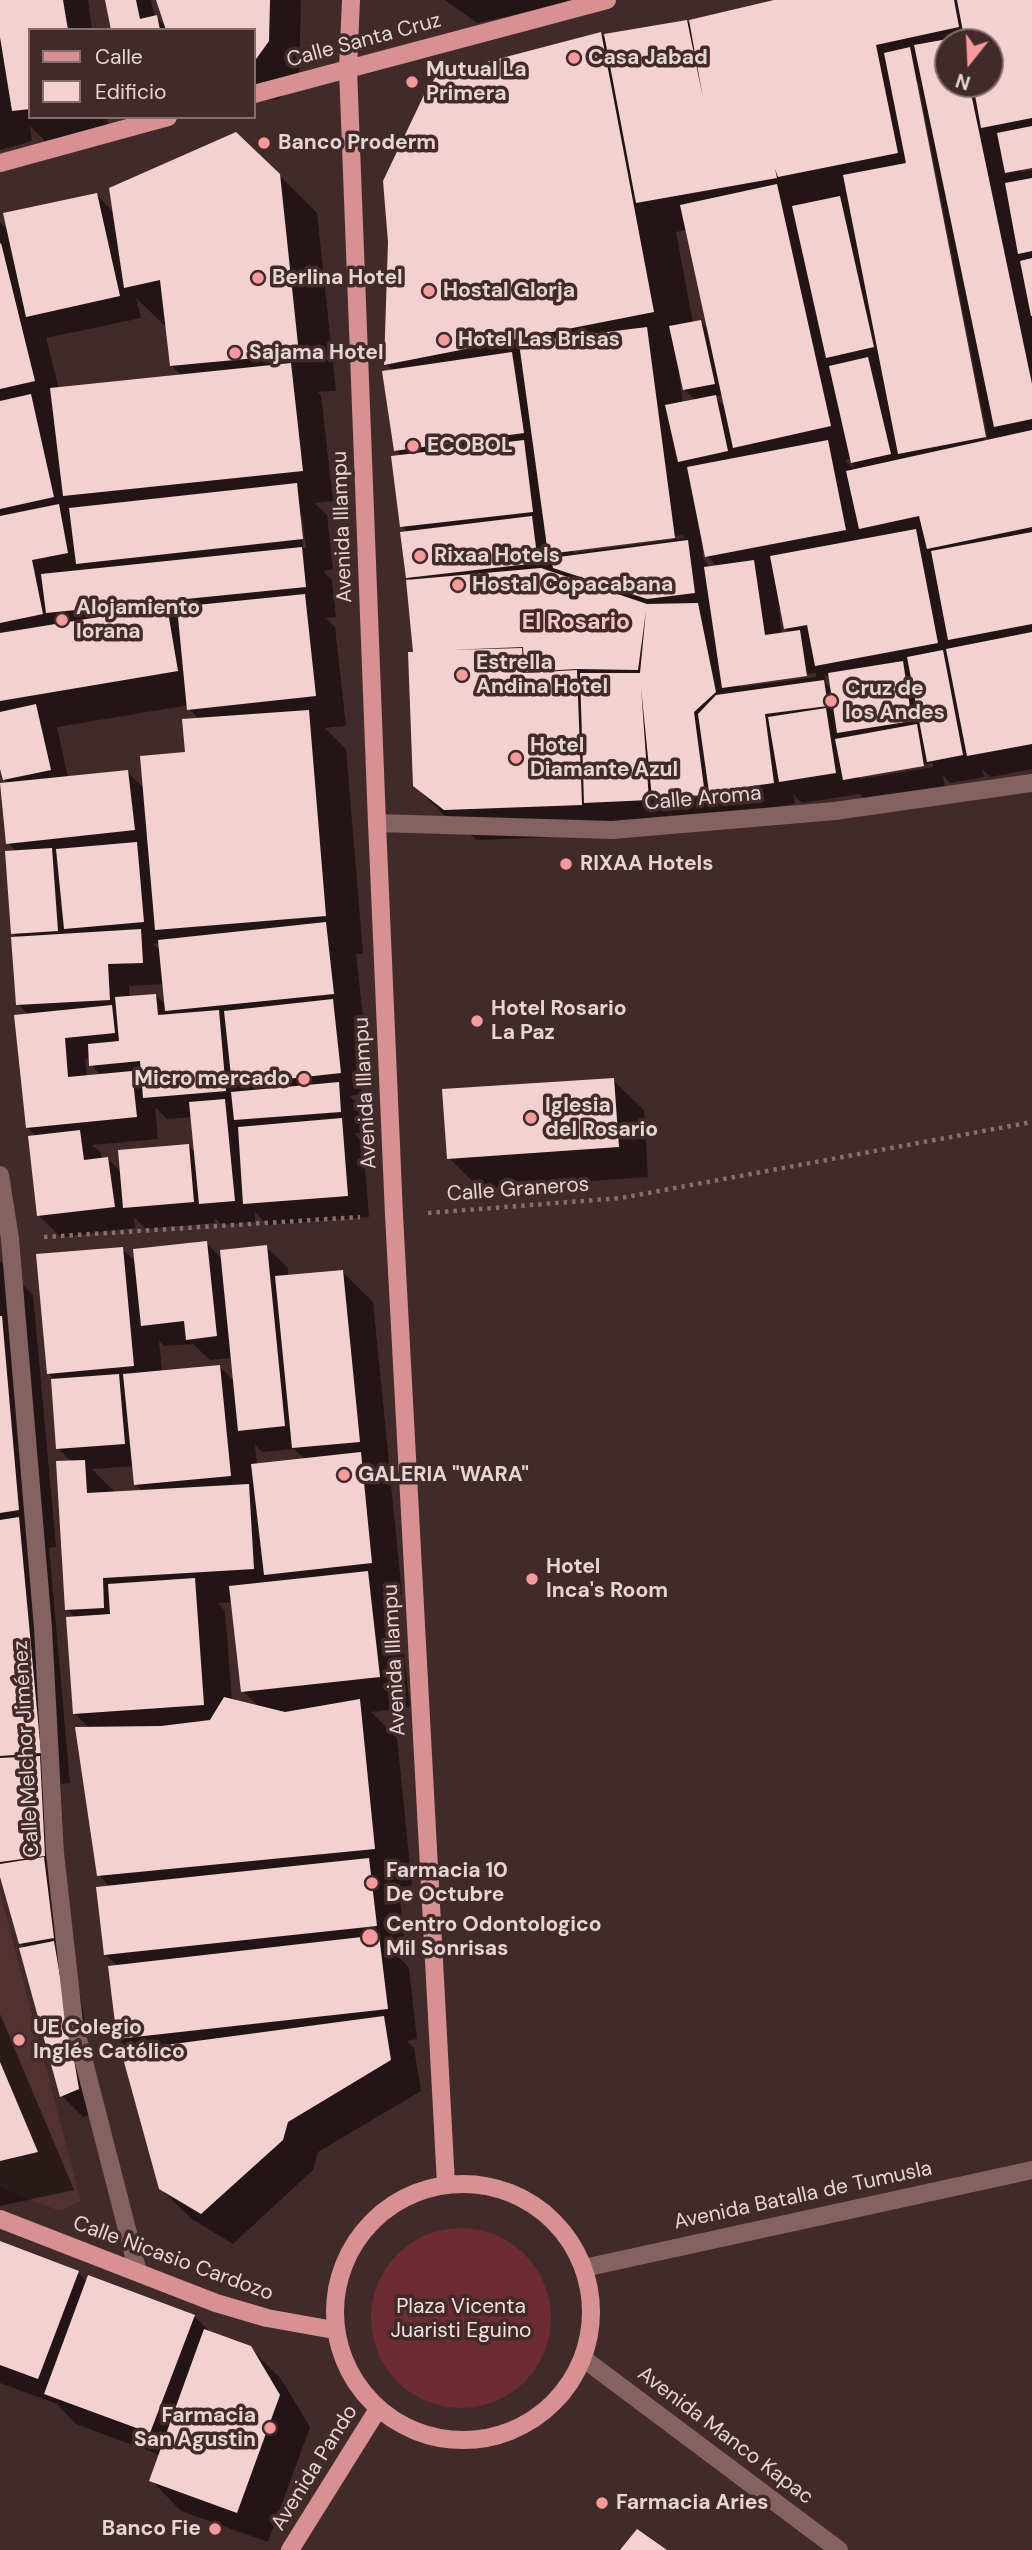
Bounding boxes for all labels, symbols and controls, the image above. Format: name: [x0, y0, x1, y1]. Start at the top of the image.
street label: Calle Santa Cruz: [284, 8, 444, 74]
legend: [28, 28, 256, 119]
north arrow: [934, 28, 1004, 98]
text: Calle: [95, 43, 143, 71]
place label: Casa Jabad: [588, 45, 708, 71]
marker: Casa Jabad: [566, 50, 582, 66]
place label: Mutual La Primera: [426, 57, 526, 107]
text: N: [953, 68, 973, 96]
marker: Mutual La Primera: [404, 74, 420, 90]
text: Edificio: [95, 78, 166, 106]
place label: Banco Proderm: [278, 130, 436, 156]
marker: Banco Proderm: [256, 135, 272, 151]
place label: Berlina Hotel: [272, 265, 403, 291]
marker: Berlina Hotel: [250, 270, 266, 286]
place label: Hostal Glorja: [443, 278, 575, 304]
marker: Hostal Glorja: [421, 283, 437, 299]
place label: Hotel Las Brisas: [458, 327, 620, 353]
marker: Hotel Las Brisas: [436, 332, 452, 348]
place label: Sajama Hotel: [249, 340, 384, 366]
marker: Sajama Hotel: [227, 345, 243, 361]
place label: ECOBOL: [427, 433, 513, 459]
marker: ECOBOL: [405, 438, 421, 454]
street label: Avenida Illampu: [328, 451, 358, 603]
place label: Rixaa Hotels: [434, 543, 560, 569]
marker: Rixaa Hotels: [412, 548, 428, 564]
place label: Hostal Copacabana: [472, 572, 673, 598]
marker: Hostal Copacabana: [450, 577, 466, 593]
place label: Alojamiento Iorana: [76, 595, 200, 645]
district label: El Rosario: [522, 609, 630, 637]
marker: Alojamiento Iorana: [54, 612, 70, 628]
place label: Estrella Andina Hotel: [476, 650, 608, 700]
marker: Estrella Andina Hotel: [454, 667, 470, 683]
place label: Cruz de los Andes: [845, 676, 945, 726]
marker: Cruz de los Andes: [823, 693, 839, 709]
place label: Hotel Diamante Azul: [530, 733, 678, 783]
marker: Hotel Diamante Azul: [508, 750, 524, 766]
street label: Calle Aroma: [643, 781, 763, 817]
place label: RIXAA Hotels: [580, 851, 713, 877]
marker: RIXAA Hotels: [558, 856, 574, 872]
place label: Hotel Rosario La Paz: [491, 996, 626, 1046]
marker: Hotel Rosario La Paz: [469, 1013, 485, 1029]
street label: Avenida Illampu: [349, 1016, 383, 1170]
place label: Micro mercado: [134, 1066, 290, 1092]
marker: Micro mercado: [296, 1071, 312, 1087]
place label: Iglesia del Rosario: [545, 1093, 658, 1143]
marker: Iglesia del Rosario: [523, 1110, 539, 1126]
street label: Calle Graneros: [446, 1172, 590, 1208]
place label: GALERIA "WARA": [358, 1462, 529, 1488]
marker: GALERIA "WARA": [336, 1467, 352, 1483]
place label: Hotel Inca's Room: [546, 1554, 668, 1604]
marker: Hotel Inca's Room: [524, 1571, 540, 1587]
street label: Avenida Illampu: [378, 1583, 412, 1737]
street label: Calle Melchor Jiménez: [9, 1640, 45, 1858]
place label: Farmacia 10 De Octubre: [386, 1858, 508, 1908]
marker: Farmacia 10 De Octubre: [364, 1875, 380, 1891]
place label: Centro Odontologico Mil Sonrisas: [386, 1912, 602, 1962]
marker: Centro Odontologico Mil Sonrisas: [360, 1927, 380, 1947]
place label: UE Colegio Inglés Católico: [33, 2015, 185, 2065]
marker: UE Colegio Inglés Católico: [11, 2032, 27, 2048]
street label: Avenida Batalla de Tumusla: [672, 2156, 934, 2236]
street label: Calle Nicasio Cardozo: [69, 2211, 277, 2307]
park label: Plaza Vicenta Juaristi Eguino: [391, 2294, 531, 2344]
street label: Avenida Manco Kapac: [632, 2362, 818, 2510]
street label: Avenida Pando: [266, 2401, 364, 2535]
place label: Farmacia San Agustin: [134, 2403, 256, 2453]
marker: Farmacia San Agustin: [262, 2420, 278, 2436]
place label: Farmacia Aries: [616, 2490, 769, 2516]
marker: Farmacia Aries: [594, 2495, 610, 2511]
place label: Banco Fie: [102, 2516, 201, 2542]
marker: Banco Fie: [207, 2521, 223, 2537]

